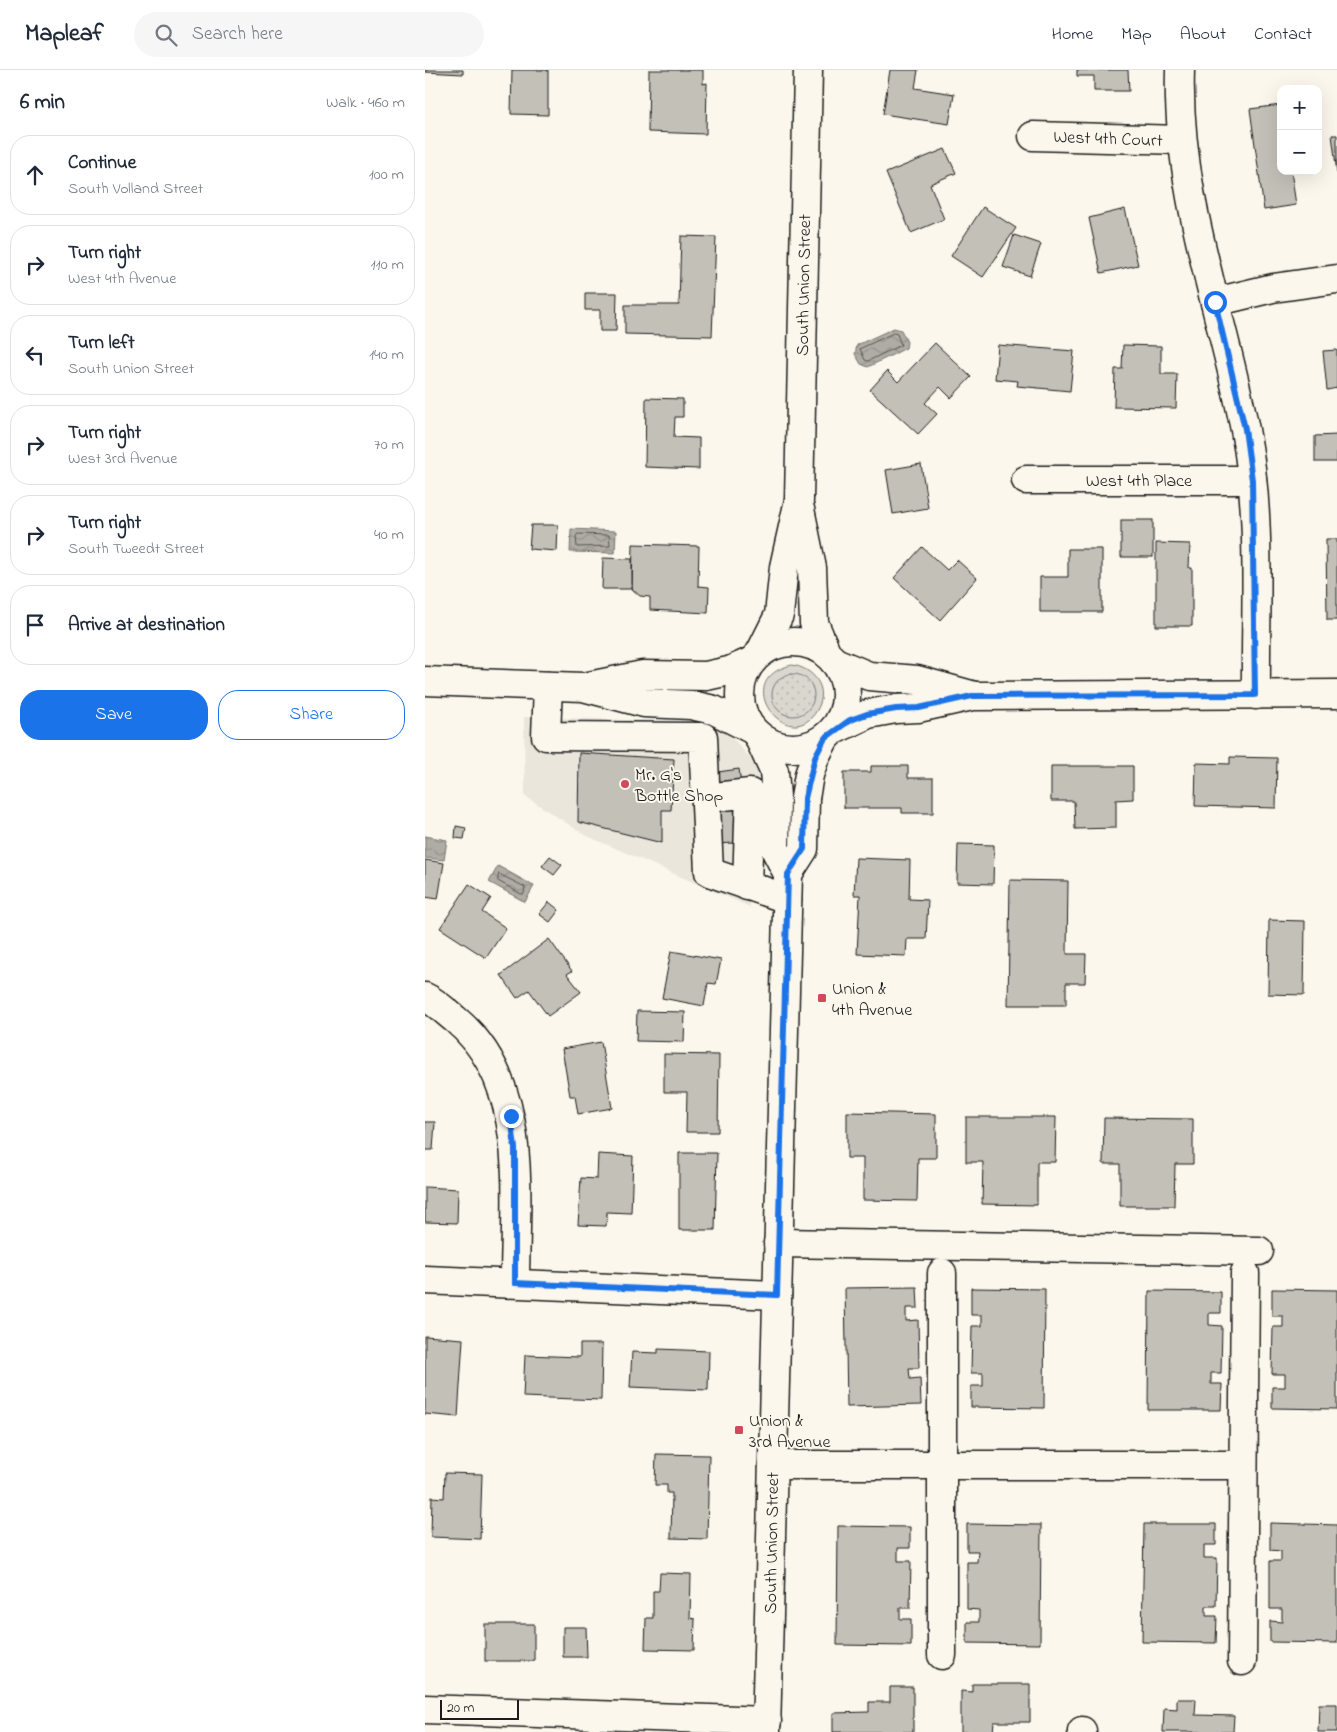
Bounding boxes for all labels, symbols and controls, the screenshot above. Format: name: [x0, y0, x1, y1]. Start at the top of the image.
search box: [134, 12, 484, 57]
text: Mapleaf: [25, 17, 104, 52]
icon: search: [152, 21, 180, 49]
text: Search here: [192, 21, 283, 48]
text: Home: [1052, 22, 1093, 48]
text: Map: [1121, 22, 1152, 48]
text: About: [1180, 22, 1226, 48]
text: Contact: [1254, 22, 1312, 48]
map controls: [1277, 85, 1322, 175]
button: +: [1277, 85, 1322, 130]
text: 6 min: [20, 88, 65, 118]
text: Walk · 460 m: [326, 91, 405, 115]
street label: West 4th Court: [1053, 125, 1163, 155]
button: −: [1277, 130, 1322, 175]
text: Continue: [68, 150, 136, 177]
icon: ahead: [21, 161, 49, 189]
text: 100 m: [369, 163, 404, 187]
text: South Volland Street: [68, 177, 203, 201]
street label: South Union Street: [791, 214, 819, 356]
text: Turn right: [68, 240, 141, 267]
icon: right: [21, 251, 49, 279]
text: 110 m: [370, 253, 404, 277]
text: West 4th Avenue: [68, 267, 177, 291]
route start: [1204, 291, 1227, 314]
text: Turn left: [68, 330, 135, 357]
icon: left: [21, 341, 49, 369]
text: 140 m: [369, 343, 404, 367]
text: South Union Street: [68, 357, 194, 381]
text: Turn right: [68, 420, 141, 447]
icon: right: [21, 431, 49, 459]
text: 70 m: [374, 433, 404, 457]
text: West 3rd Avenue: [68, 447, 178, 471]
street label: West 4th Place: [1086, 469, 1193, 495]
text: Turn right: [68, 510, 141, 537]
icon: right: [21, 521, 49, 549]
text: 40 m: [374, 523, 404, 547]
text: South Tweedt Street: [68, 537, 204, 561]
icon: arrive: [21, 611, 49, 639]
text: Arrive at destination: [68, 612, 225, 639]
button: Save: [20, 690, 208, 740]
button: Share: [218, 690, 405, 740]
place label: Mr. G's Bottle Shop: [634, 763, 724, 810]
marker: Mr. G's Bottle Shop: [619, 778, 631, 790]
place label: Union & 4th Avenue: [832, 977, 913, 1024]
marker: Union & 4th Avenue: [816, 992, 828, 1004]
route end: [500, 1105, 523, 1128]
place label: Union & 3rd Avenue: [749, 1409, 831, 1456]
marker: Union & 3rd Avenue: [733, 1424, 745, 1436]
street label: South Union Street: [759, 1472, 787, 1614]
scale bar: [440, 1697, 519, 1720]
text: 20 m: [447, 1698, 474, 1719]

